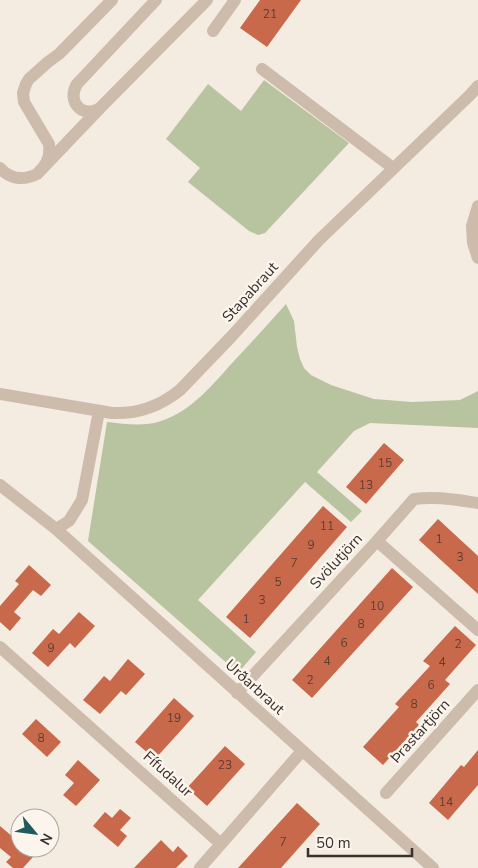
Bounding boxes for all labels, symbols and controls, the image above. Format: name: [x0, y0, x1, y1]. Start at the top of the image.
house number: 21: [263, 6, 277, 22]
street label: Stapabraut: [218, 257, 283, 326]
house number: 15: [378, 455, 392, 471]
house number: 13: [359, 477, 373, 493]
house number: 11: [320, 518, 334, 534]
street label: Svölutjörn: [305, 529, 367, 593]
house number: 1: [435, 531, 443, 547]
house number: 9: [307, 537, 315, 553]
house number: 3: [456, 549, 464, 565]
house number: 7: [290, 555, 298, 571]
house number: 5: [274, 574, 282, 590]
house number: 3: [258, 592, 266, 608]
house number: 10: [370, 598, 384, 614]
house number: 1: [242, 611, 250, 627]
house number: 8: [357, 616, 365, 632]
house number: 6: [340, 635, 348, 651]
house number: 2: [454, 636, 462, 652]
house number: 9: [47, 640, 55, 656]
house number: 4: [323, 653, 331, 669]
house number: 4: [438, 654, 446, 670]
street label: Urðarbraut: [221, 655, 290, 720]
house number: 2: [306, 672, 314, 688]
house number: 6: [427, 677, 435, 693]
street label: Þrastartjörn: [386, 695, 454, 767]
house number: 8: [410, 696, 418, 712]
house number: 19: [167, 710, 181, 726]
house number: 8: [37, 730, 45, 746]
street label: Fífudalur: [139, 746, 197, 802]
house number: 23: [218, 757, 232, 773]
house number: 14: [439, 794, 453, 810]
north arrow: [10, 808, 60, 858]
scale bar: [308, 826, 412, 858]
text: N: [35, 830, 57, 848]
text: 50 m: [316, 833, 351, 853]
house number: 7: [279, 834, 287, 850]

